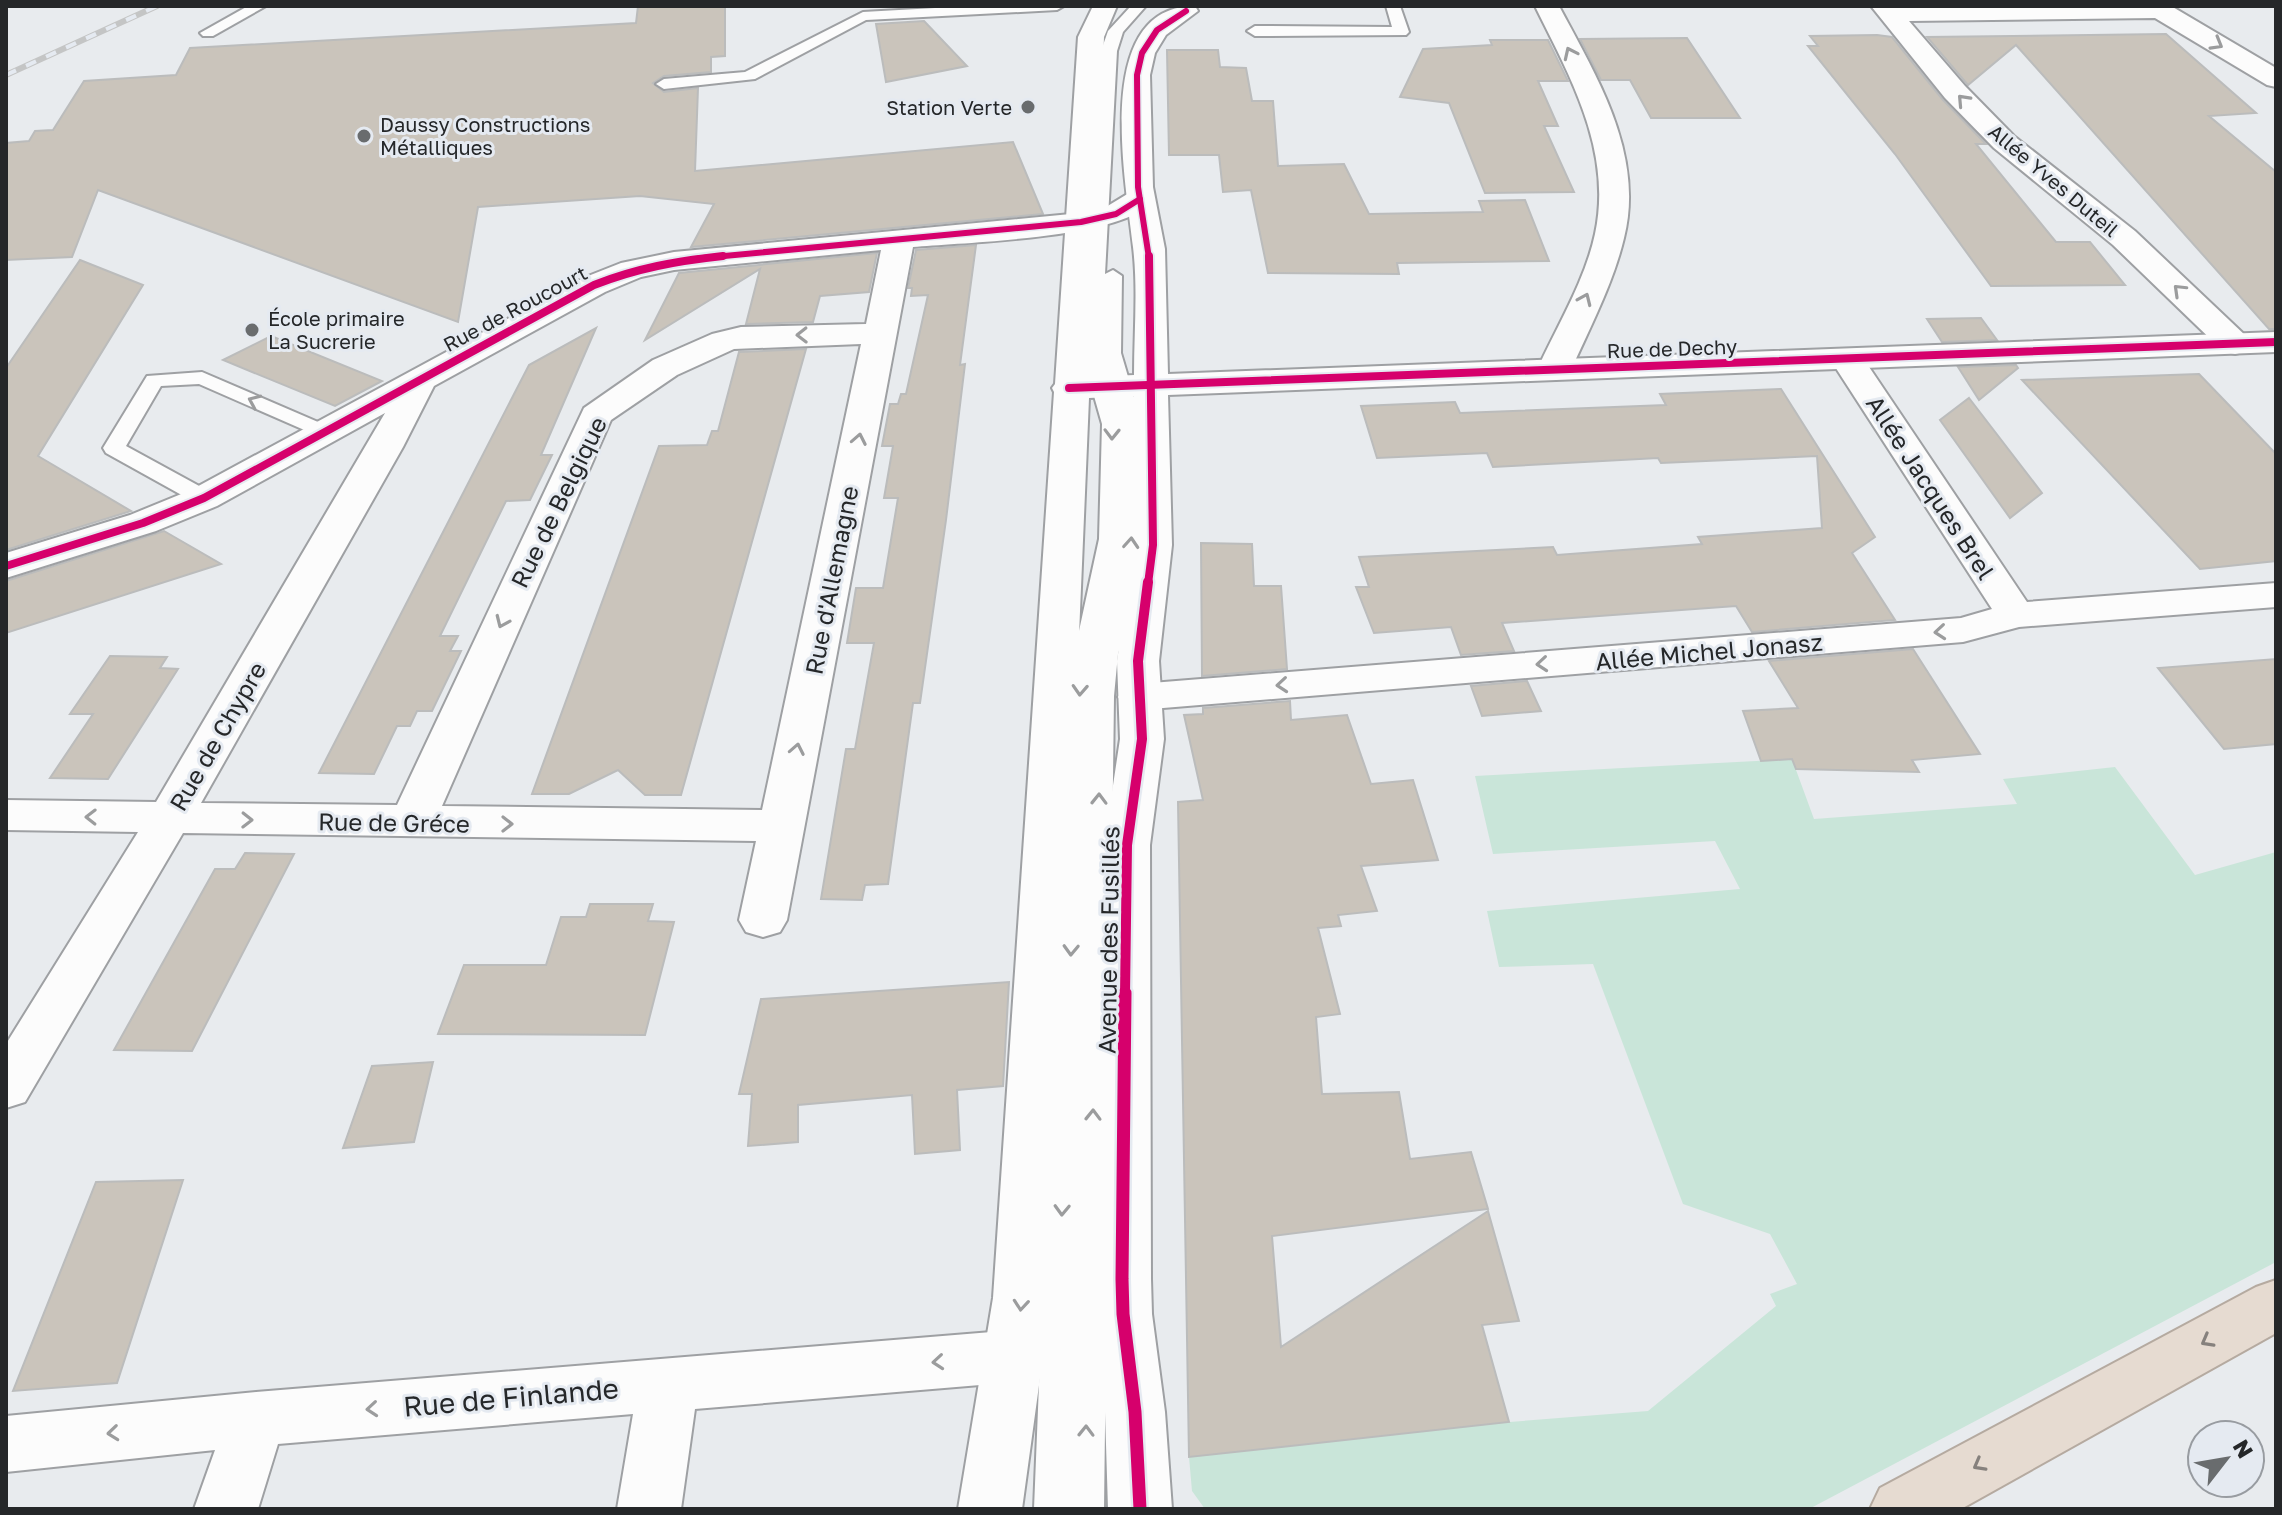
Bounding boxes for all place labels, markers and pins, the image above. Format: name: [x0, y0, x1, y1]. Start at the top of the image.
place label: Station Verte: [886, 95, 1012, 119]
marker: Station Verte: [1019, 98, 1037, 116]
place label: Daussy Constructions Métalliques: [380, 112, 590, 159]
marker: Daussy Constructions Métalliques: [355, 127, 373, 145]
place label: École primaire La Sucrerie: [268, 306, 405, 353]
marker: École primaire La Sucrerie: [243, 321, 261, 339]

